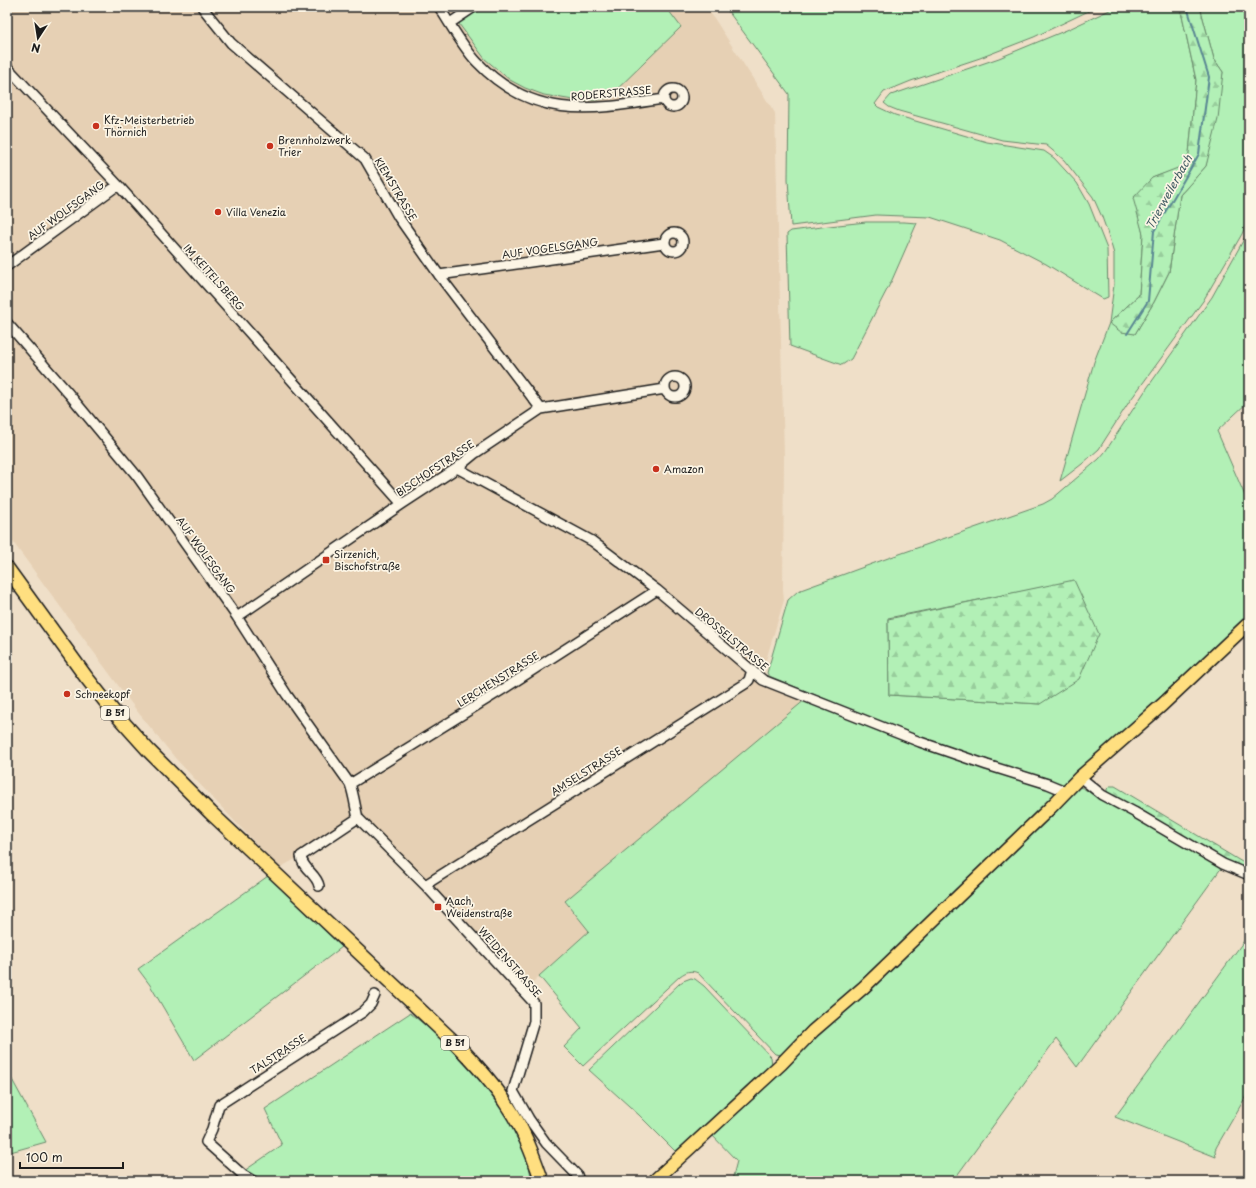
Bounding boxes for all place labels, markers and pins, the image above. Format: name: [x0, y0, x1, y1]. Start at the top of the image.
place label: Kfz-Meisterbetrieb Thörnich: [104, 112, 195, 139]
marker: Kfz-Meisterbetrieb Thörnich: [91, 121, 101, 131]
place label: Brennholzwerk Trier: [278, 132, 351, 159]
marker: Brennholzwerk Trier: [265, 141, 275, 151]
place label: Villa Venezia: [226, 204, 287, 219]
marker: Villa Venezia: [213, 207, 223, 217]
place label: Amazon: [664, 461, 704, 476]
marker: Amazon: [651, 464, 661, 474]
place label: Sirzenich, Bischofstraße: [334, 546, 400, 573]
marker: Sirzenich, Bischofstraße: [321, 555, 331, 565]
place label: Schneekopf: [75, 686, 131, 701]
marker: Schneekopf: [62, 689, 72, 699]
place label: Aach, Weidenstraße: [446, 893, 512, 920]
marker: Aach, Weidenstraße: [433, 902, 443, 912]

